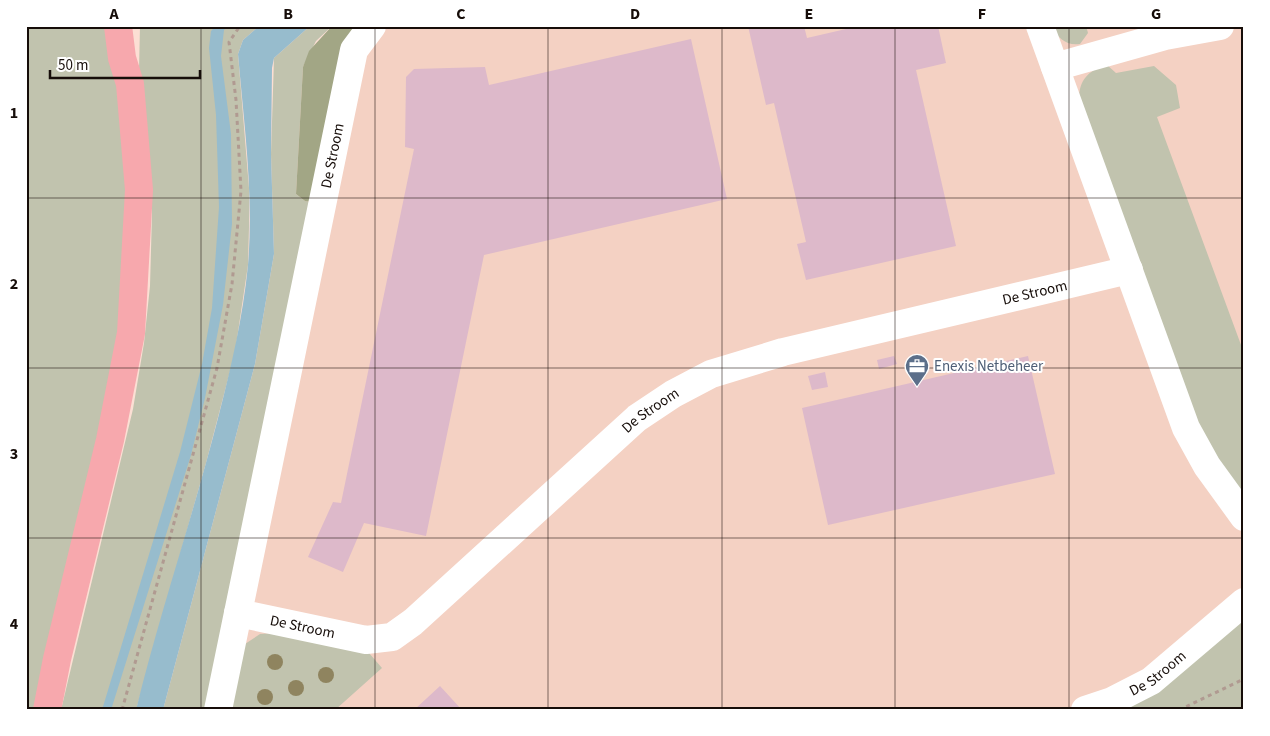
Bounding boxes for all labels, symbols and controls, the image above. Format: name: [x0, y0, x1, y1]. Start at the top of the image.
text: A: [108, 3, 119, 25]
text: B: [283, 3, 293, 25]
text: C: [456, 3, 466, 25]
text: D: [630, 3, 640, 25]
text: E: [805, 3, 813, 25]
text: F: [978, 3, 986, 25]
text: G: [1151, 3, 1161, 25]
scale bar: [50, 48, 200, 80]
text: 50 m: [58, 55, 88, 76]
text: 1: [10, 102, 18, 124]
street label: De Stroom: [316, 121, 350, 190]
text: 2: [10, 273, 18, 295]
street label: De Stroom: [1000, 275, 1070, 311]
office icon: Enexis Netbeheer: [904, 353, 930, 387]
place label: Enexis Netbeheer: [934, 356, 1044, 377]
street label: De Stroom: [617, 383, 683, 438]
text: 3: [10, 443, 18, 465]
street label: De Stroom: [268, 610, 337, 644]
text: 4: [10, 613, 19, 635]
street label: De Stroom: [1126, 646, 1191, 701]

